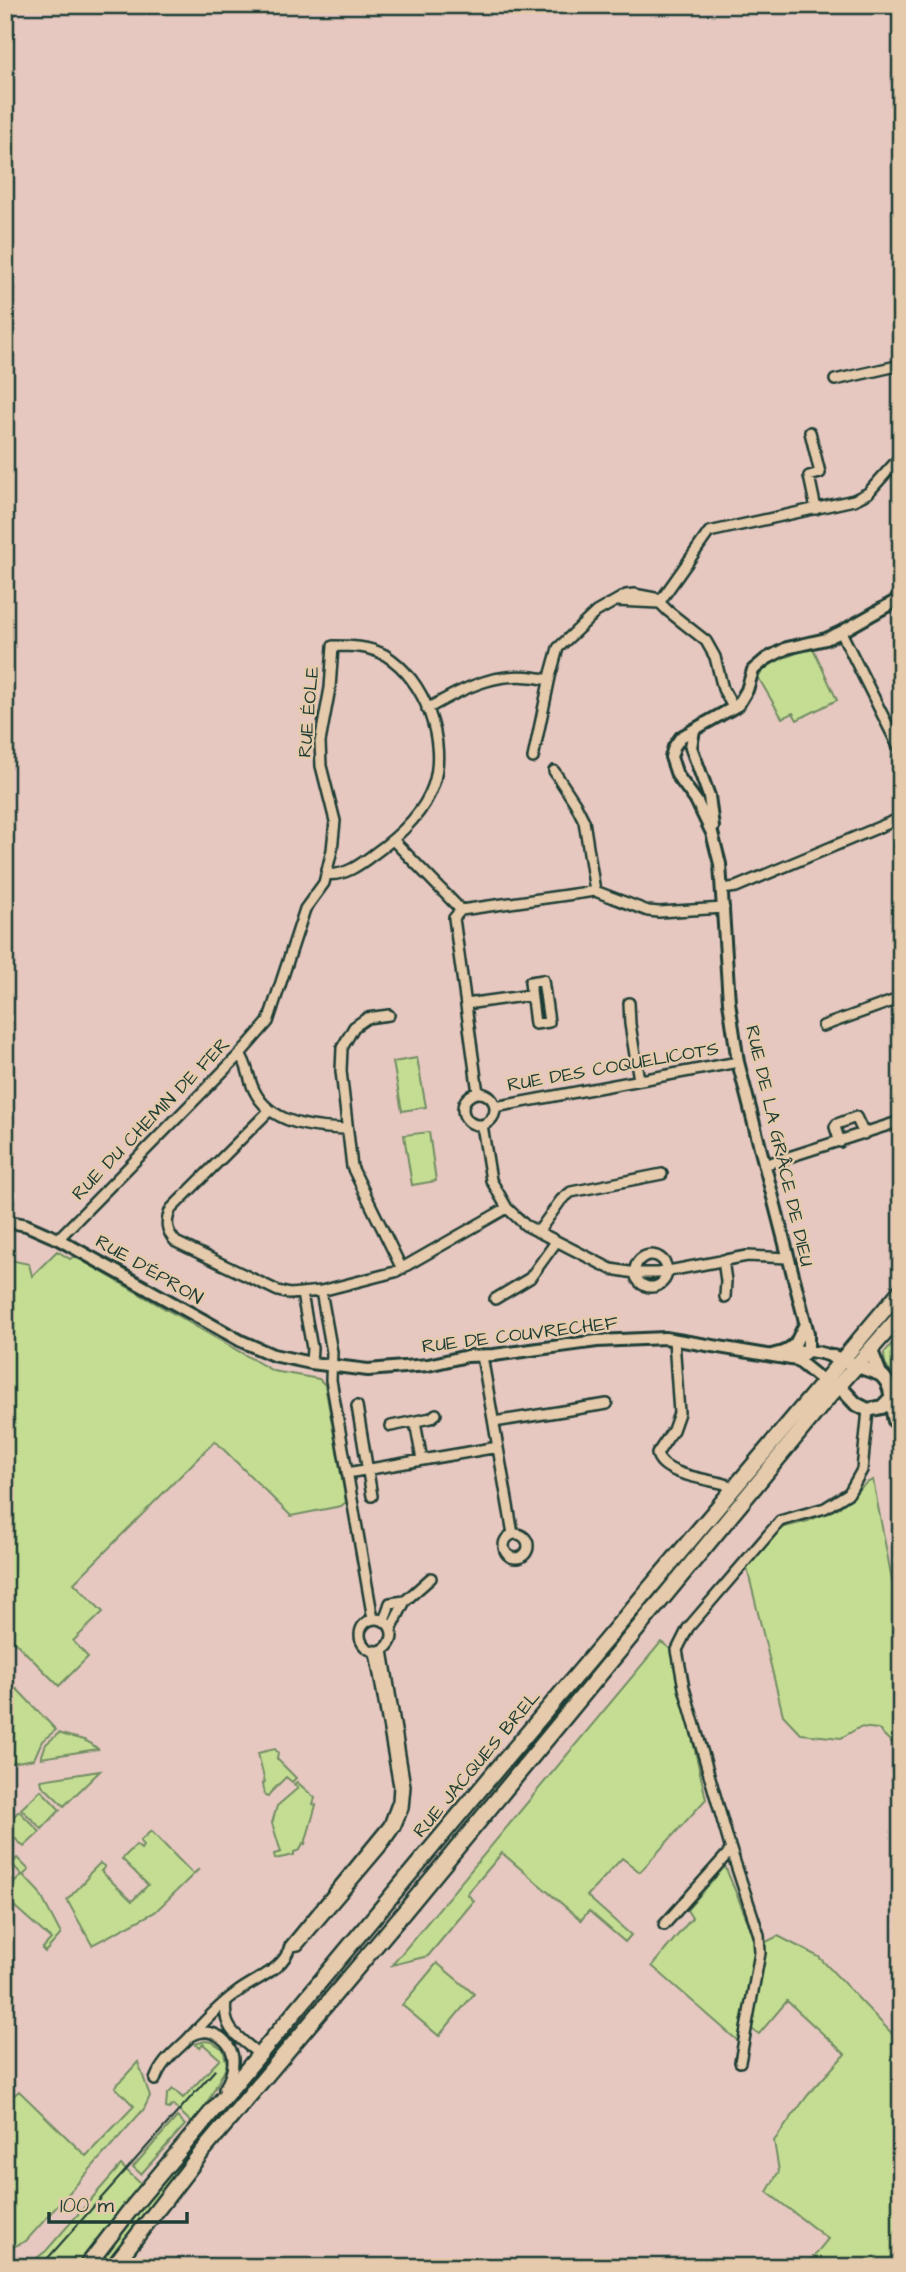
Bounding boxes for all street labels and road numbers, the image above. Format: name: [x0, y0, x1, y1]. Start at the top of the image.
street label: RUE ÉOLE: [292, 665, 326, 759]
street label: RUE DE LA GRÂCE DE DIEU: [738, 1023, 820, 1269]
street label: RUE DU CHEMIN DE FER: [66, 1032, 236, 1206]
street label: RUE DES COQUELICOTS: [505, 1035, 721, 1099]
street label: RUE D'ÉPRON: [90, 1228, 208, 1312]
street label: RUE DE COUVRECHEF: [421, 1310, 619, 1360]
street label: RUE JACQUES BREL: [407, 1684, 547, 1844]

